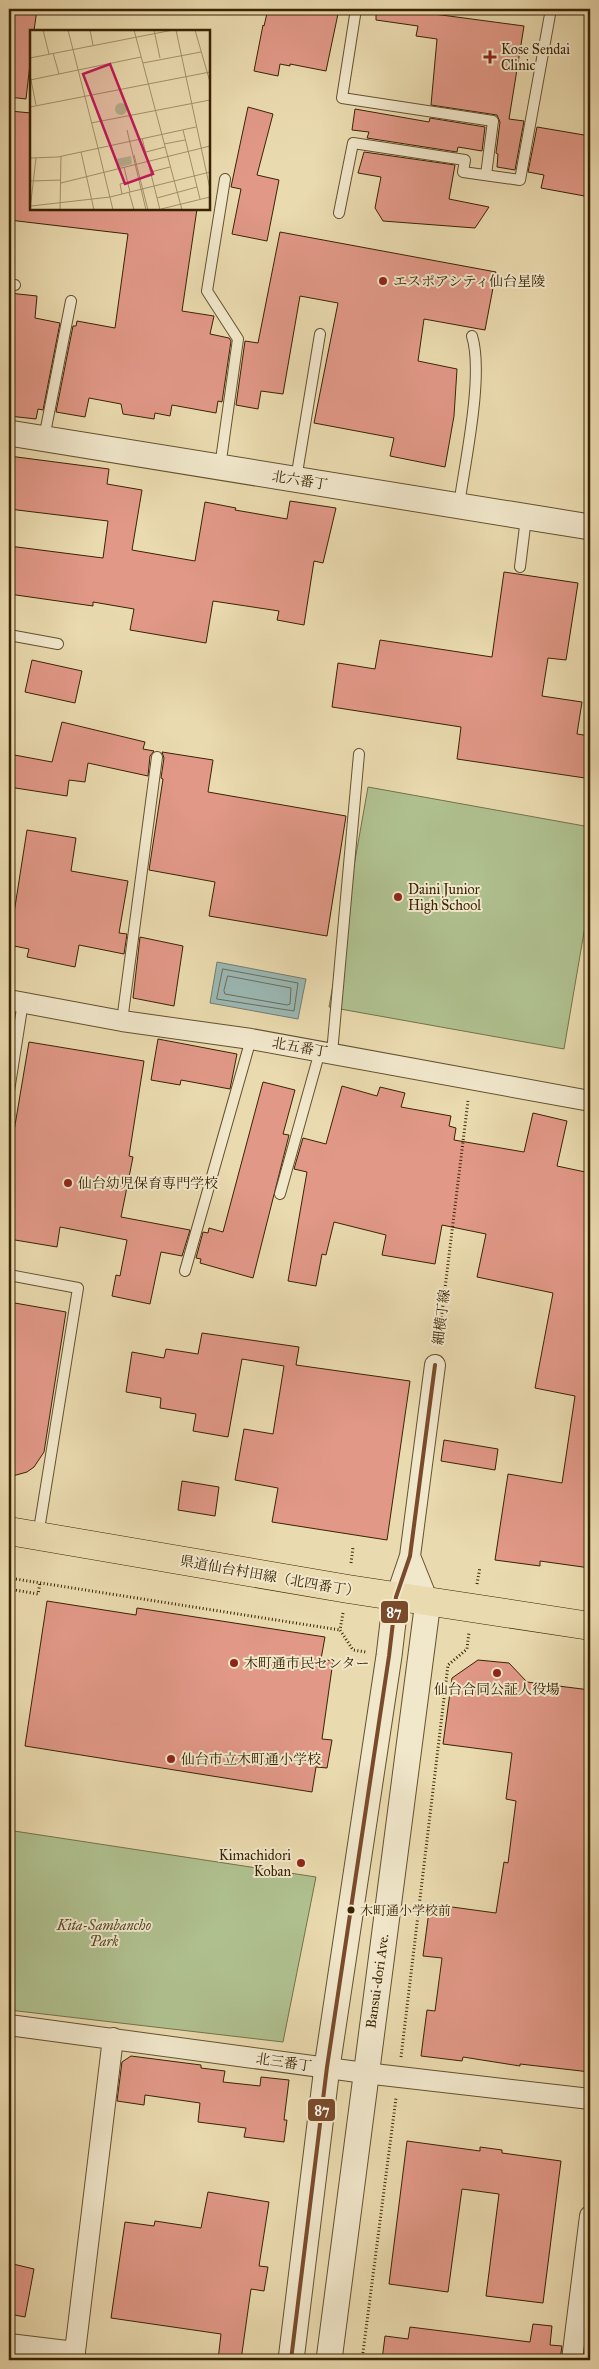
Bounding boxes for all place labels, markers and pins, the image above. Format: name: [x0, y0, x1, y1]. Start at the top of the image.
place label: Kose Sendai Clinic: [501, 41, 570, 74]
marker: Kose Sendai Clinic: [483, 50, 497, 64]
place label: エスポアシティ仙台星陵: [393, 273, 545, 290]
marker: エスポアシティ仙台星陵: [377, 275, 389, 287]
place label: Daini Junior High School: [408, 881, 481, 914]
marker: Daini Junior High School: [392, 891, 404, 903]
place label: 仙台幼児保育専門学校: [78, 1175, 218, 1192]
marker: 仙台幼児保育専門学校: [62, 1177, 74, 1189]
place label: 木町通市民センター: [244, 1655, 369, 1672]
marker: 木町通市民センター: [228, 1657, 240, 1669]
marker: 仙台合同公証人役場: [491, 1667, 503, 1679]
place label: 仙台合同公証人役場: [434, 1681, 560, 1698]
place label: 仙台市立木町通小学校: [181, 1751, 321, 1768]
marker: 仙台市立木町通小学校: [165, 1753, 177, 1765]
place label: Kimachidori Koban: [219, 1847, 291, 1880]
marker: Kimachidori Koban: [295, 1857, 307, 1869]
place label: 木町通小学校前: [360, 1903, 451, 1919]
marker: 木町通小学校前: [346, 1905, 356, 1915]

